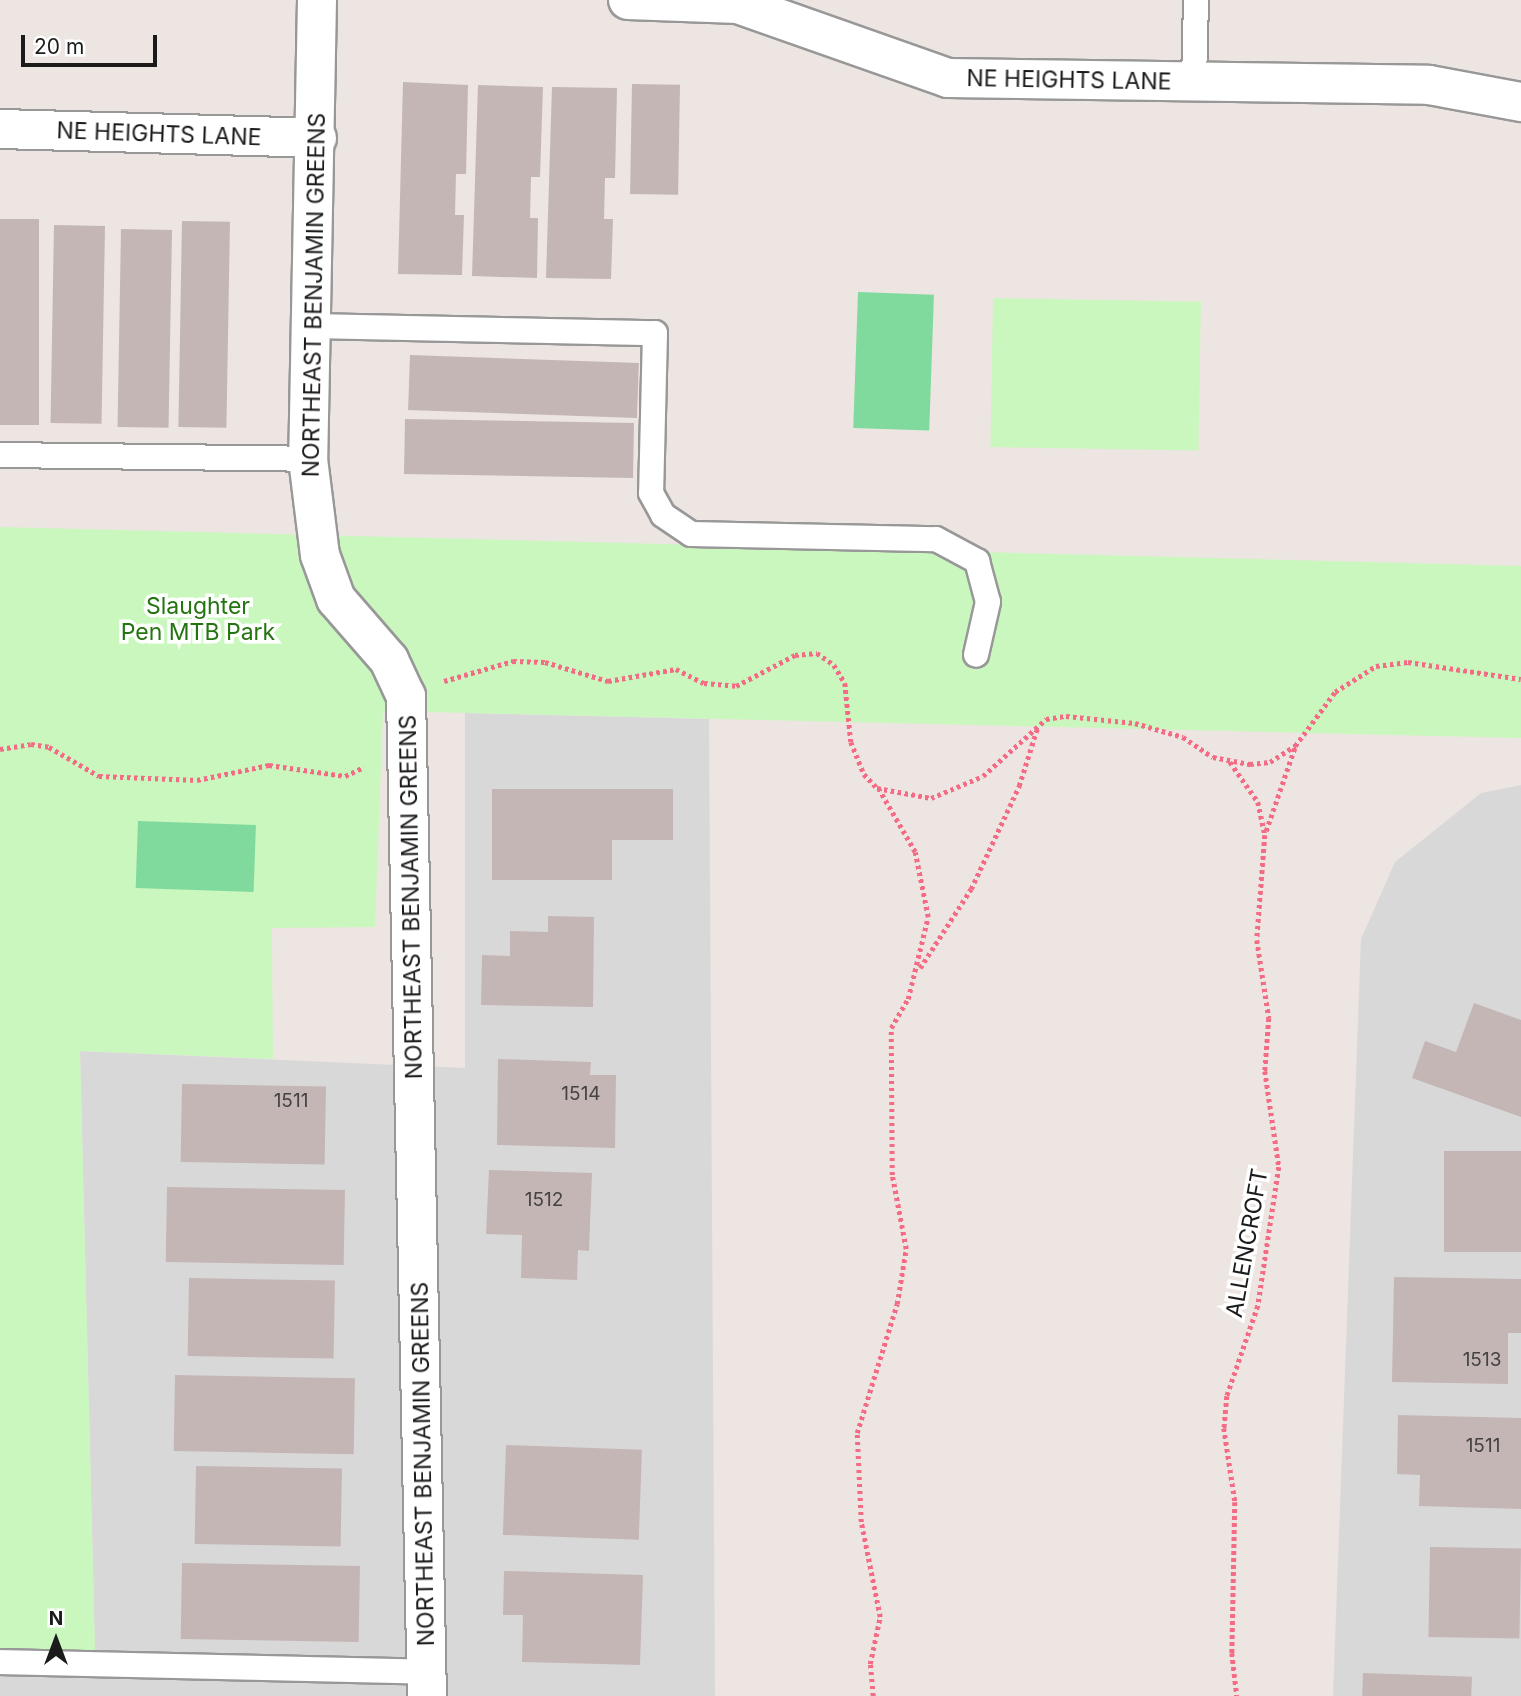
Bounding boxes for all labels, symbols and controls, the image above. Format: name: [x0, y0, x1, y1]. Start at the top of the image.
scale bar: [24, 21, 161, 65]
text: 20 m: [34, 34, 84, 59]
street label: NE HEIGHTS LANE: [966, 64, 1172, 96]
street label: NORTHEAST BENJAMIN GREENS: [297, 112, 331, 478]
street label: NE HEIGHTS LANE: [56, 117, 262, 151]
park label: Slaughter Pen MTB Park: [121, 592, 275, 646]
street label: NORTHEAST BENJAMIN GREENS: [394, 714, 428, 1080]
house number: 1514: [561, 1083, 601, 1105]
house number: 1511: [274, 1090, 308, 1112]
street label: ALLENCROFT: [1220, 1166, 1274, 1320]
house number: 1512: [525, 1189, 563, 1211]
street label: NORTHEAST BENJAMIN GREENS: [406, 1281, 440, 1647]
house number: 1513: [1463, 1349, 1501, 1371]
house number: 1511: [1466, 1435, 1500, 1457]
north arrow: [21, 1605, 91, 1675]
text: N: [49, 1607, 63, 1630]

